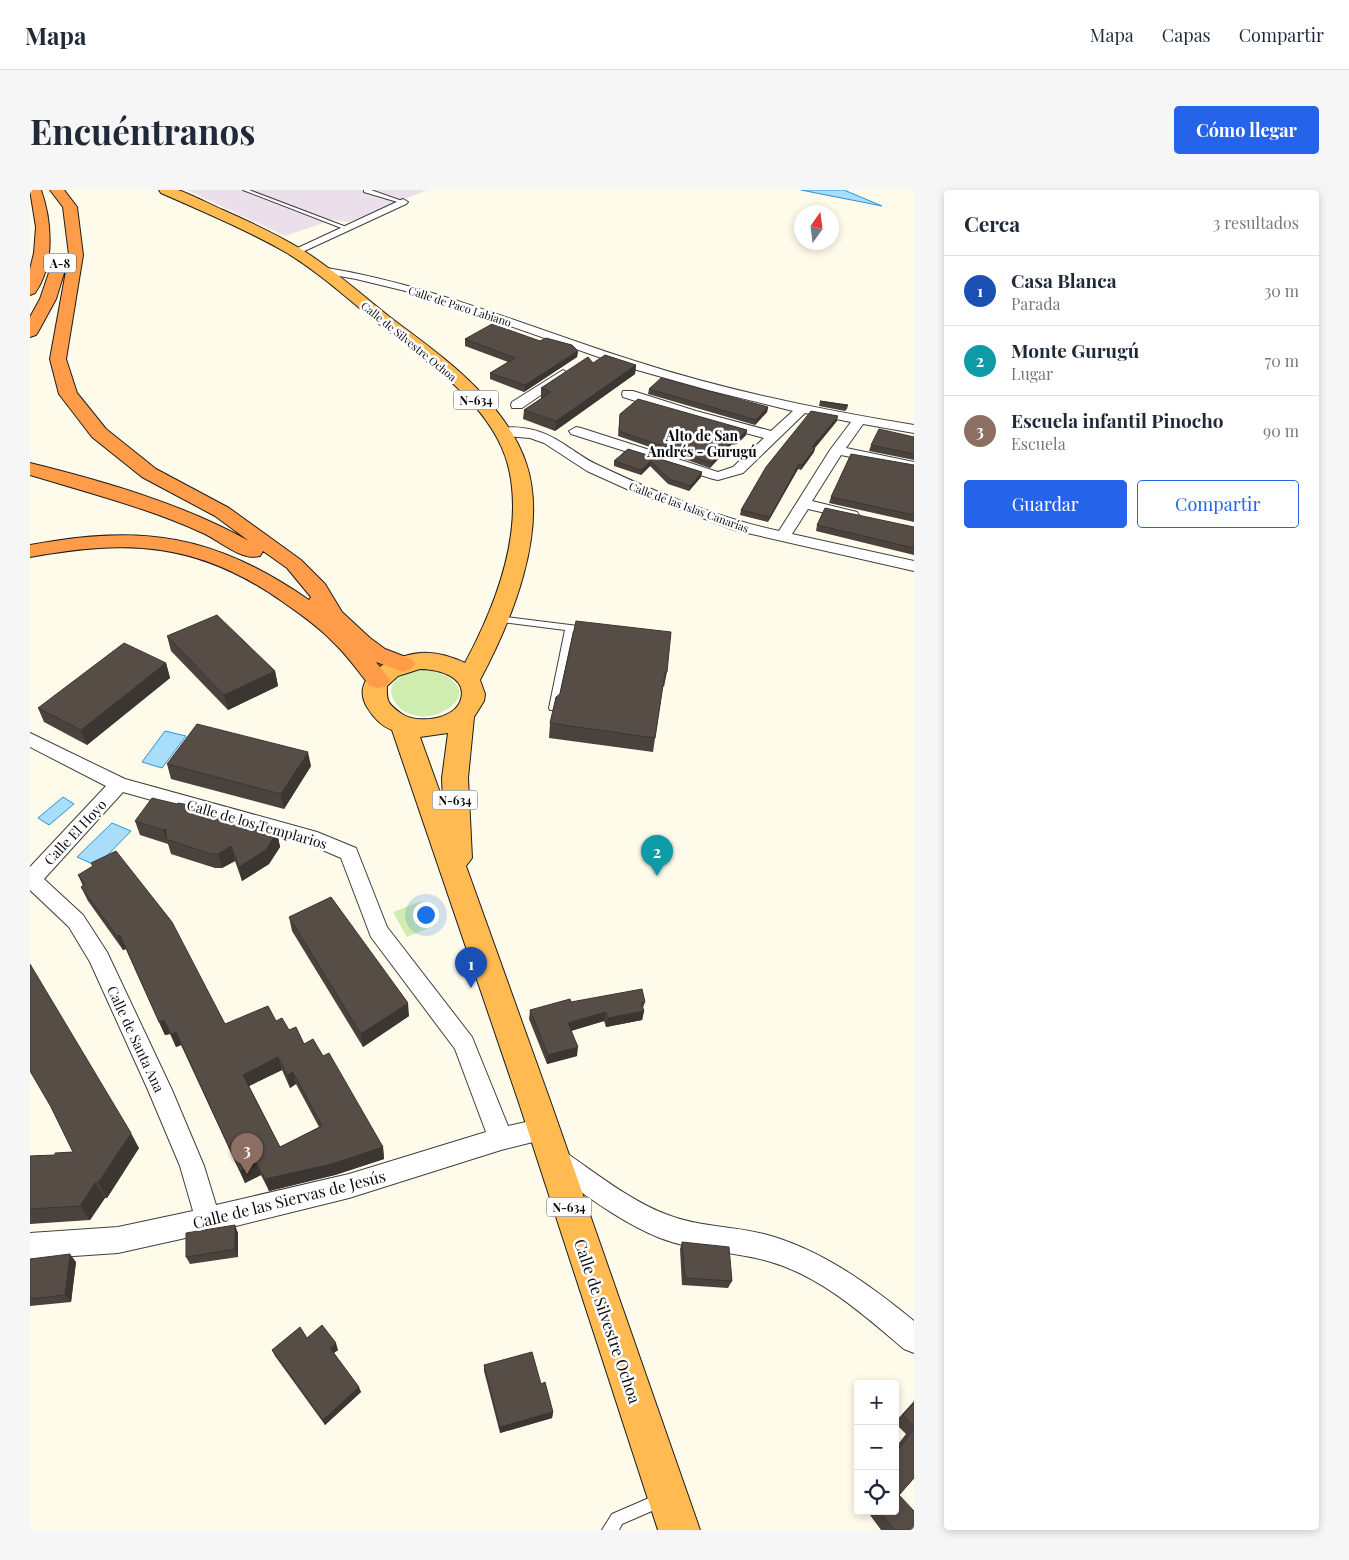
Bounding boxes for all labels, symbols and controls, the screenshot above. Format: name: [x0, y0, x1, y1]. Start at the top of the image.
text: Mapa: [25, 19, 86, 51]
text: Mapa: [1090, 23, 1134, 47]
text: Capas: [1162, 23, 1211, 47]
text: Compartir: [1239, 23, 1324, 47]
button: Cómo llegar: [1174, 106, 1319, 154]
text: Encuéntranos: [30, 107, 255, 154]
north arrow: [794, 205, 839, 250]
text: Cerca: [964, 209, 1020, 237]
text: 3 resultados: [1213, 212, 1299, 233]
road number: A-8: [44, 254, 76, 272]
text: Casa Blanca: [1011, 267, 1117, 293]
text: 1: [977, 280, 983, 301]
text: 30 m: [1264, 280, 1299, 301]
street label: Calle de Paco Labiano: [407, 282, 513, 330]
text: Parada: [1011, 293, 1061, 314]
street label: Calle de Silvestre Ochoa: [358, 298, 460, 384]
text: Monte Gurugú: [1011, 337, 1139, 363]
text: 2: [976, 350, 984, 371]
text: 70 m: [1265, 350, 1299, 371]
text: Lugar: [1011, 363, 1053, 384]
road number: N-634: [454, 390, 498, 410]
text: Escuela infantil Pinocho: [1011, 407, 1224, 433]
text: 3: [976, 420, 984, 441]
text: 90 m: [1263, 420, 1299, 441]
district label: Alto de San Andrés - Gurugú: [646, 426, 757, 461]
text: Escuela: [1011, 433, 1066, 454]
street label: Calle de las Islas Canarias: [627, 478, 751, 536]
button: Guardar: [964, 480, 1127, 528]
button: Compartir: [1137, 480, 1299, 528]
road number: N-634: [432, 790, 478, 810]
street label: Calle El Hoyo: [40, 795, 111, 869]
street label: Calle de los Templarios: [185, 795, 329, 853]
pin: 2: [641, 835, 673, 876]
your location: [413, 902, 439, 928]
pin: 1: [455, 947, 487, 988]
street label: Calle de Santa Ana: [103, 983, 169, 1095]
pin: 3: [231, 1133, 263, 1174]
street label: Calle de las Siervas de Jesús: [190, 1165, 388, 1233]
road number: N-634: [546, 1198, 592, 1216]
street label: Calle de Silvestre Ochoa: [570, 1236, 646, 1406]
map controls: [854, 1380, 899, 1515]
button: +: [854, 1380, 899, 1425]
button: −: [854, 1425, 899, 1470]
button: locate: [854, 1470, 899, 1515]

